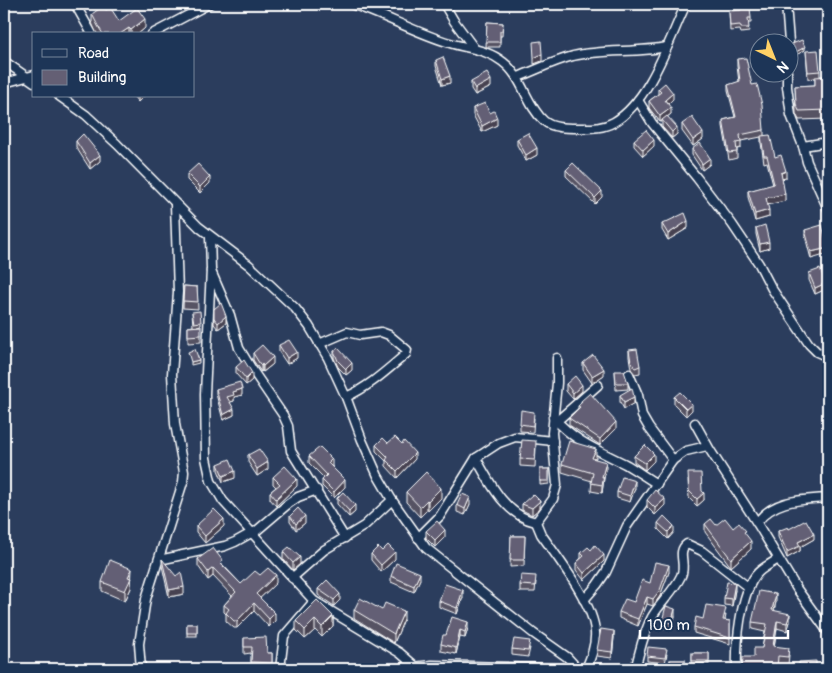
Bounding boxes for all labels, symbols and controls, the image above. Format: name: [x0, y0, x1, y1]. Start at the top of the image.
legend: [32, 32, 195, 98]
north arrow: [750, 32, 800, 82]
text: Road: [78, 44, 109, 63]
text: N: [773, 58, 792, 77]
text: Building: [78, 68, 126, 87]
scale bar: [640, 608, 787, 640]
text: 100 m: [647, 616, 690, 635]

